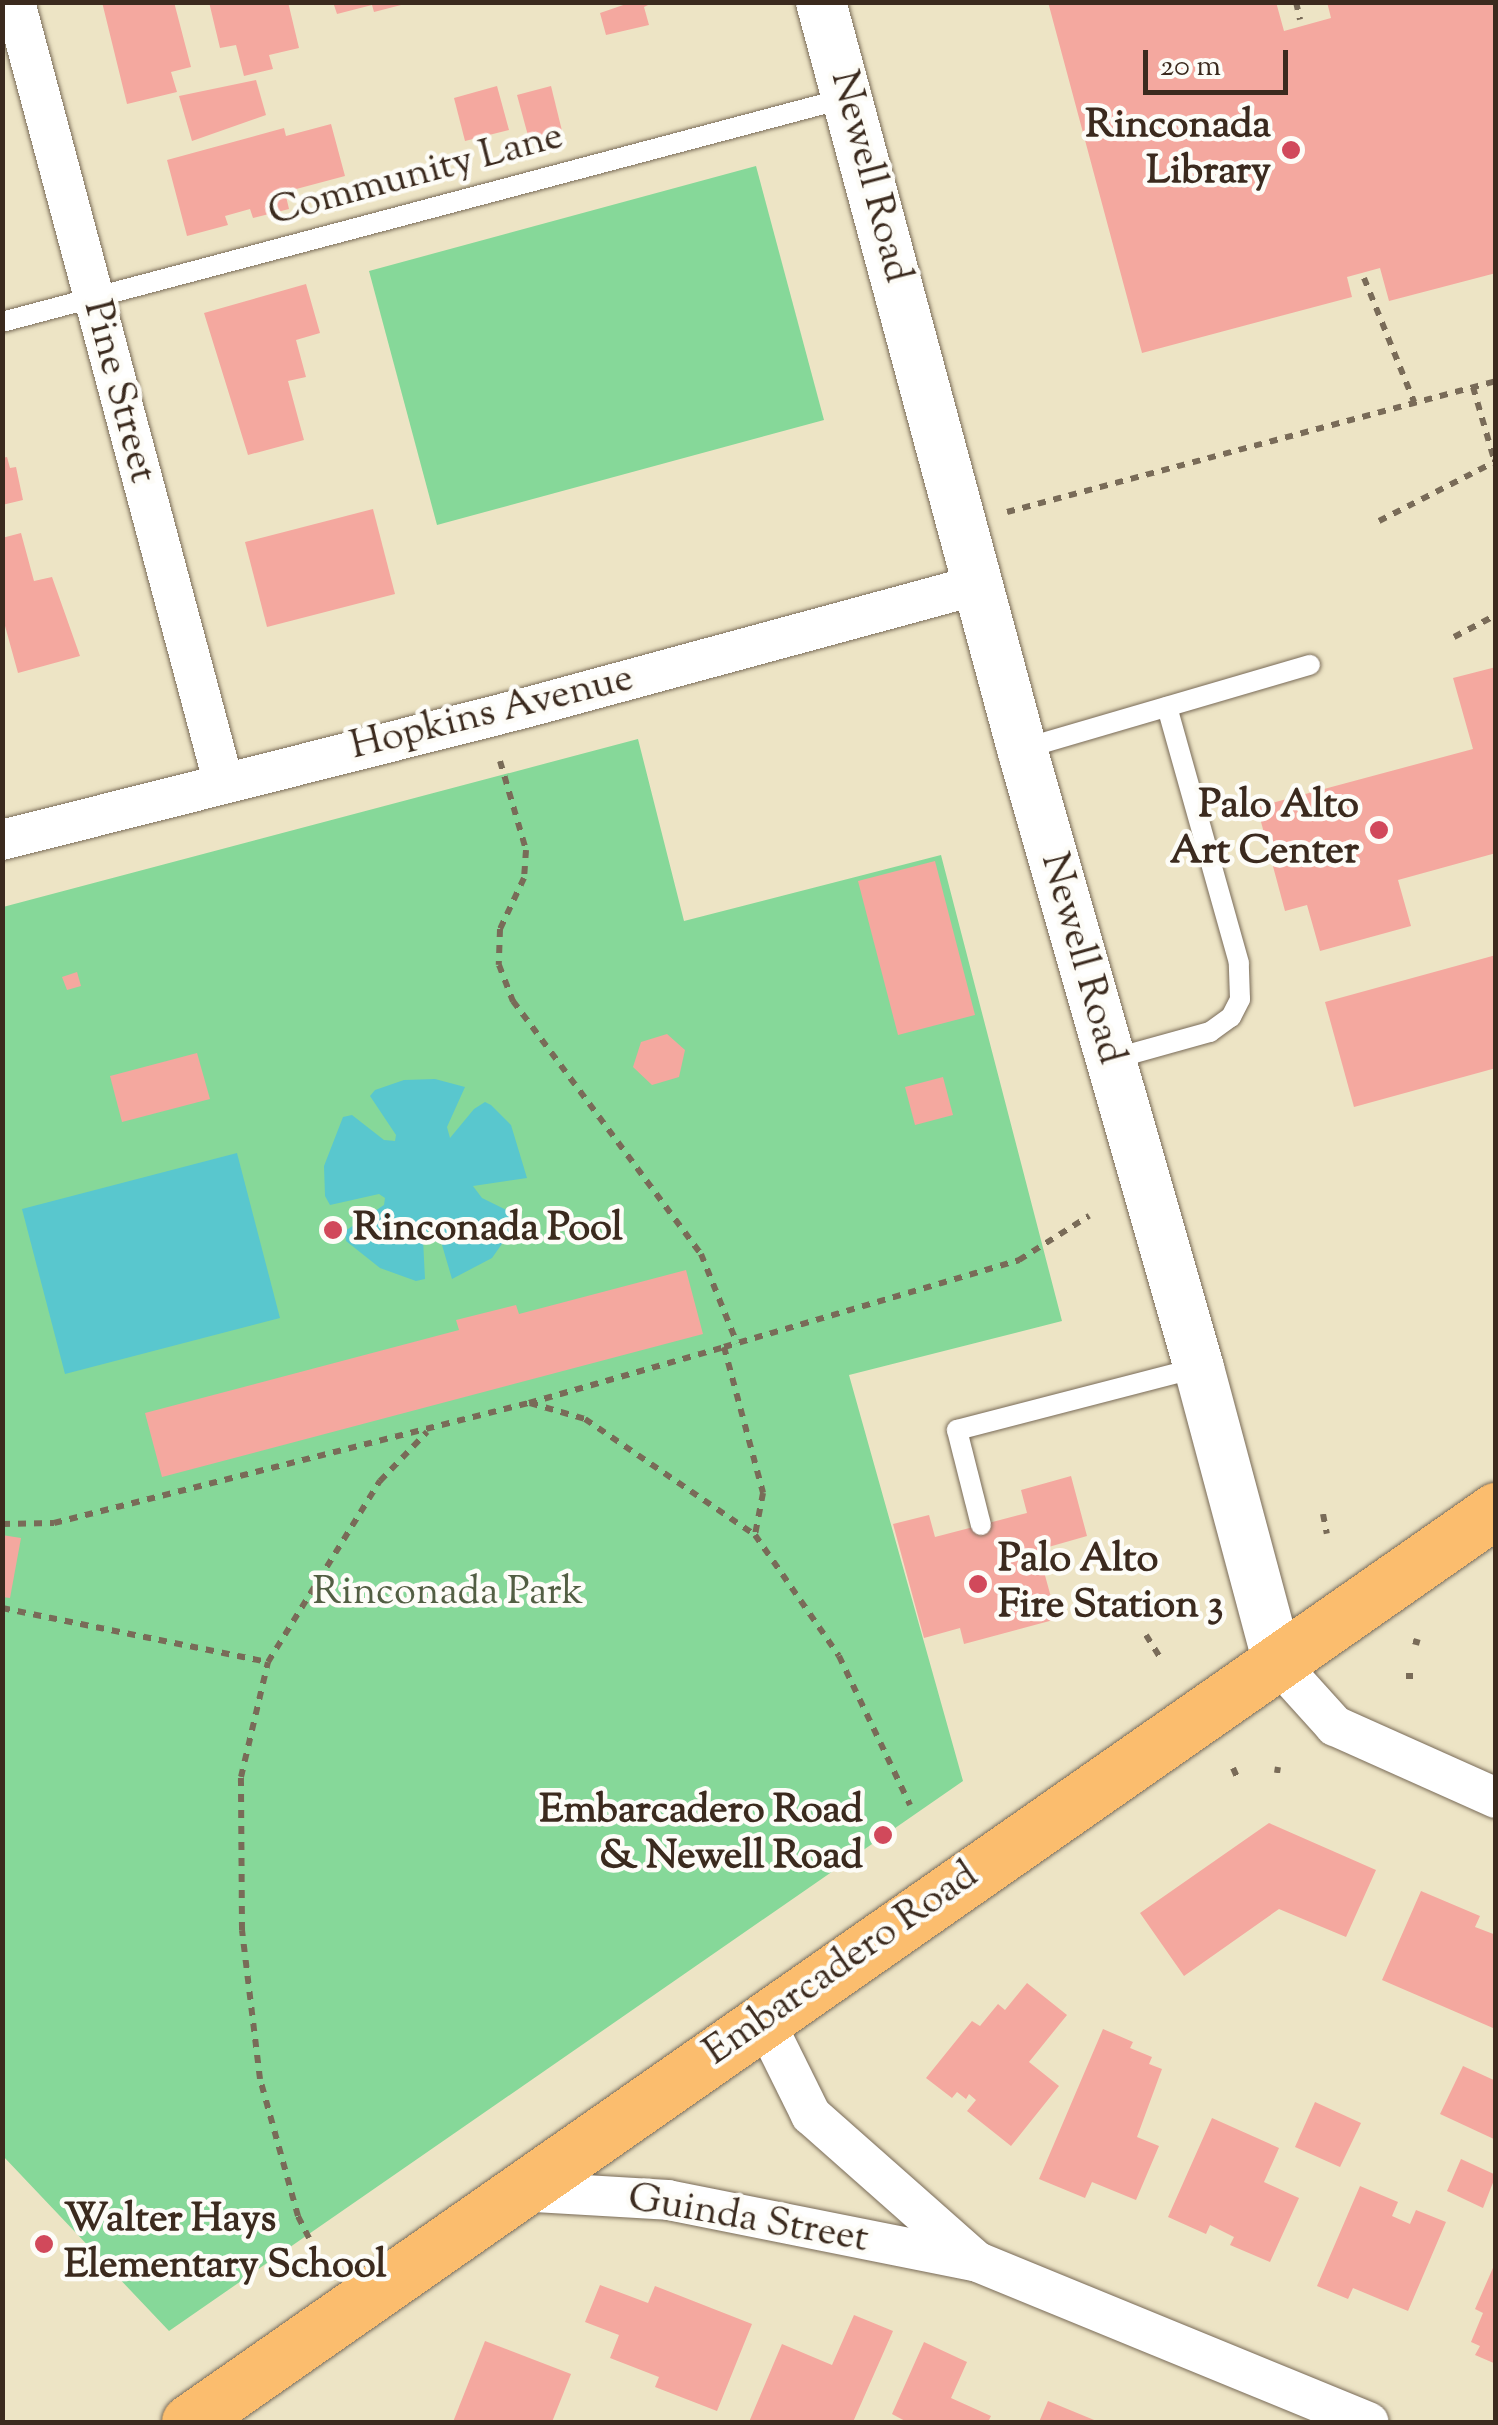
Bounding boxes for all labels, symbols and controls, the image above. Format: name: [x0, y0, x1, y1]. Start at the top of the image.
scale bar: [1148, 30, 1293, 92]
text: 20 m: [1160, 46, 1221, 89]
street label: Newell Road: [818, 66, 920, 288]
place label: Rinconada Library: [1085, 103, 1271, 197]
street label: Community Lane: [263, 114, 569, 238]
marker: Rinconada Library: [1280, 139, 1302, 161]
street label: Pine Street: [71, 295, 165, 489]
street label: Hopkins Avenue: [346, 656, 638, 772]
place label: Palo Alto Art Center: [1170, 783, 1359, 877]
marker: Palo Alto Art Center: [1368, 819, 1390, 841]
street label: Newell Road: [1028, 848, 1134, 1070]
place label: Rinconada Pool: [353, 1206, 623, 1254]
marker: Rinconada Pool: [322, 1219, 344, 1241]
place label: Palo Alto Fire Station 3: [998, 1537, 1223, 1631]
park label: Rinconada Park: [313, 1570, 583, 1618]
marker: Palo Alto Fire Station 3: [967, 1573, 989, 1595]
place label: Embarcadero Road & Newell Road: [539, 1788, 863, 1882]
marker: Embarcadero Road & Newell Road: [872, 1824, 894, 1846]
street label: Embarcadero Road: [696, 1853, 988, 2077]
street label: Guinda Street: [624, 2175, 872, 2265]
place label: Walter Hays Elementary School: [64, 2197, 387, 2291]
marker: Walter Hays Elementary School: [33, 2233, 55, 2255]

